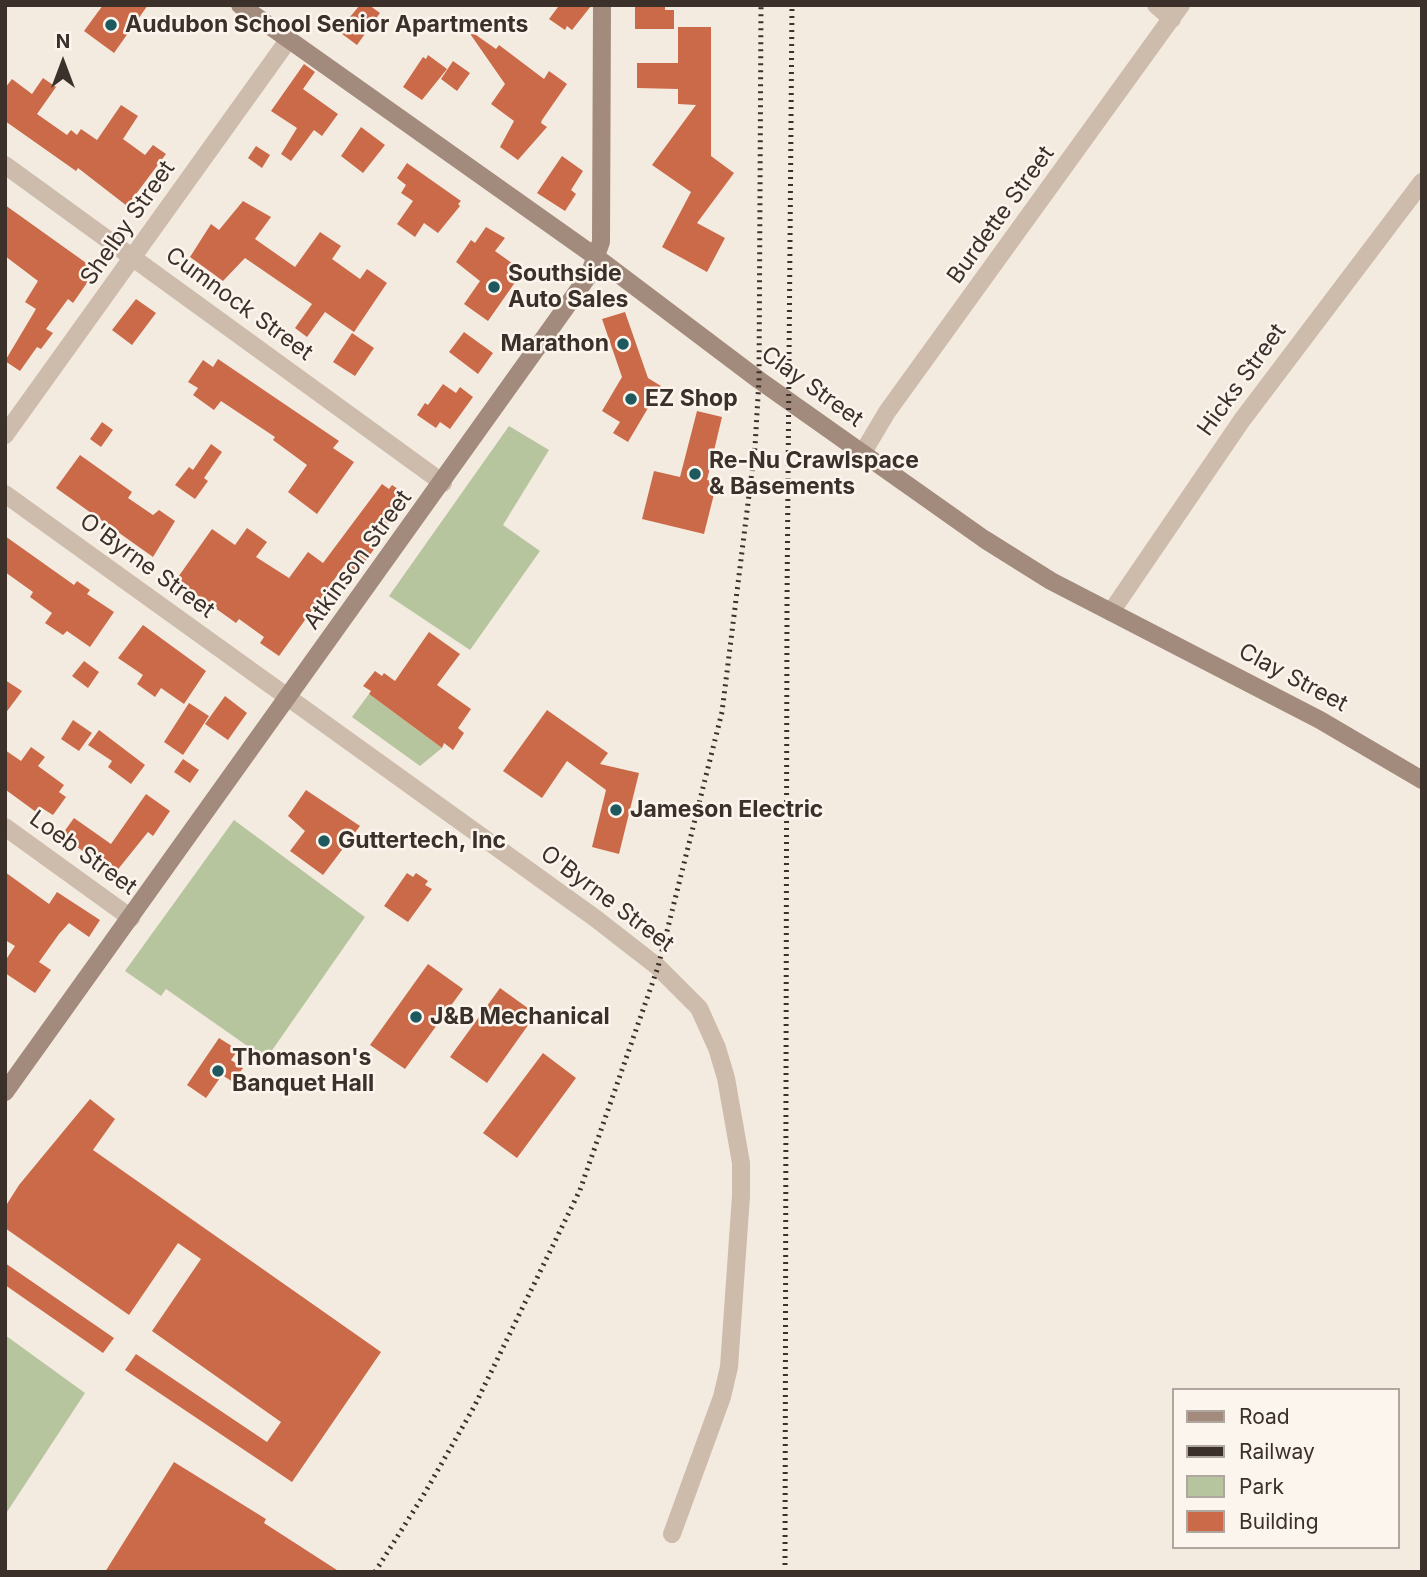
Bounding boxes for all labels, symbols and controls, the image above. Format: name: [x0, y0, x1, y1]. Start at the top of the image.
place label: Audubon School Senior Apartments: [125, 11, 528, 39]
marker: Audubon School Senior Apartments: [103, 17, 119, 33]
north arrow: [28, 28, 98, 98]
text: N: [56, 30, 70, 53]
street label: Burdette Street: [942, 141, 1060, 289]
street label: Shelby Street: [75, 156, 181, 290]
street label: Cumnock Street: [160, 241, 318, 367]
place label: Southside Auto Sales: [508, 260, 628, 314]
marker: Southside Auto Sales: [486, 279, 502, 295]
street label: Hicks Street: [1192, 319, 1292, 441]
place label: Marathon: [501, 330, 609, 358]
marker: Marathon: [615, 336, 631, 352]
street label: Clay Street: [756, 341, 868, 433]
place label: EZ Shop: [645, 385, 738, 413]
marker: EZ Shop: [623, 391, 639, 407]
place label: Re-Nu Crawlspace & Basements: [709, 447, 919, 501]
marker: Re-Nu Crawlspace & Basements: [687, 466, 703, 482]
street label: Atkinson Street: [298, 485, 418, 635]
street label: O'Byrne Street: [74, 508, 220, 624]
street label: Clay Street: [1234, 638, 1352, 718]
place label: Jameson Electric: [630, 796, 823, 824]
marker: Jameson Electric: [608, 802, 624, 818]
street label: Loeb Street: [24, 805, 142, 901]
place label: Guttertech, Inc: [338, 827, 506, 855]
marker: Guttertech, Inc: [316, 833, 332, 849]
street label: O'Byrne Street: [535, 840, 679, 958]
place label: J&B Mechanical: [430, 1003, 610, 1031]
marker: J&B Mechanical: [408, 1009, 424, 1025]
place label: Thomason's Banquet Hall: [232, 1044, 374, 1098]
marker: Thomason's Banquet Hall: [210, 1063, 226, 1079]
legend: [1172, 1388, 1399, 1549]
text: Road: [1239, 1404, 1290, 1429]
text: Railway: [1239, 1439, 1315, 1464]
text: Park: [1239, 1474, 1284, 1499]
text: Building: [1239, 1509, 1319, 1534]

